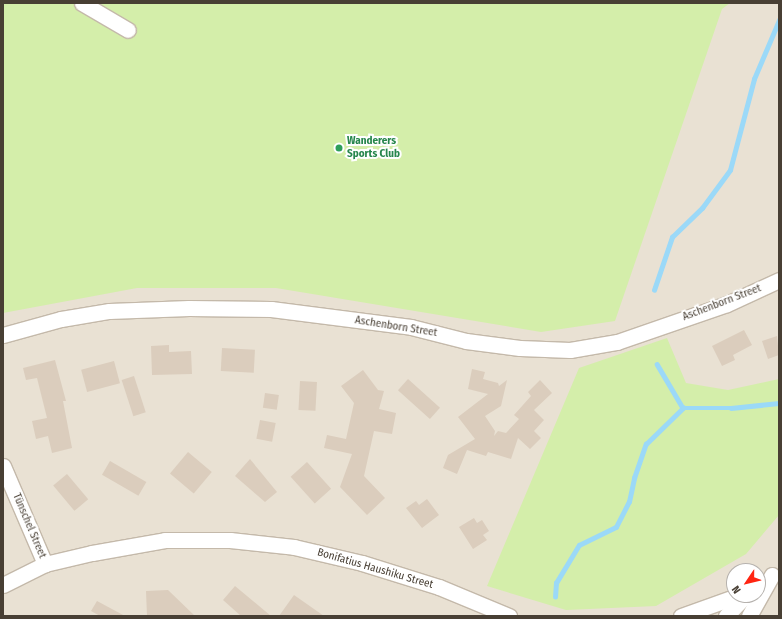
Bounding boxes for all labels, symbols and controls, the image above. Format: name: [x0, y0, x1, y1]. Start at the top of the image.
place label: Wanderers Sports Club: [347, 135, 400, 161]
marker: Wanderers Sports Club: [334, 143, 344, 153]
street label: Aschenborn Street: [681, 282, 763, 324]
street label: Aschenborn Street: [354, 314, 438, 340]
street label: Tünschel Street: [9, 491, 49, 561]
street label: Bonifatius Haushiku Street: [316, 546, 434, 592]
north arrow: [726, 563, 766, 603]
text: N: [729, 583, 744, 596]

